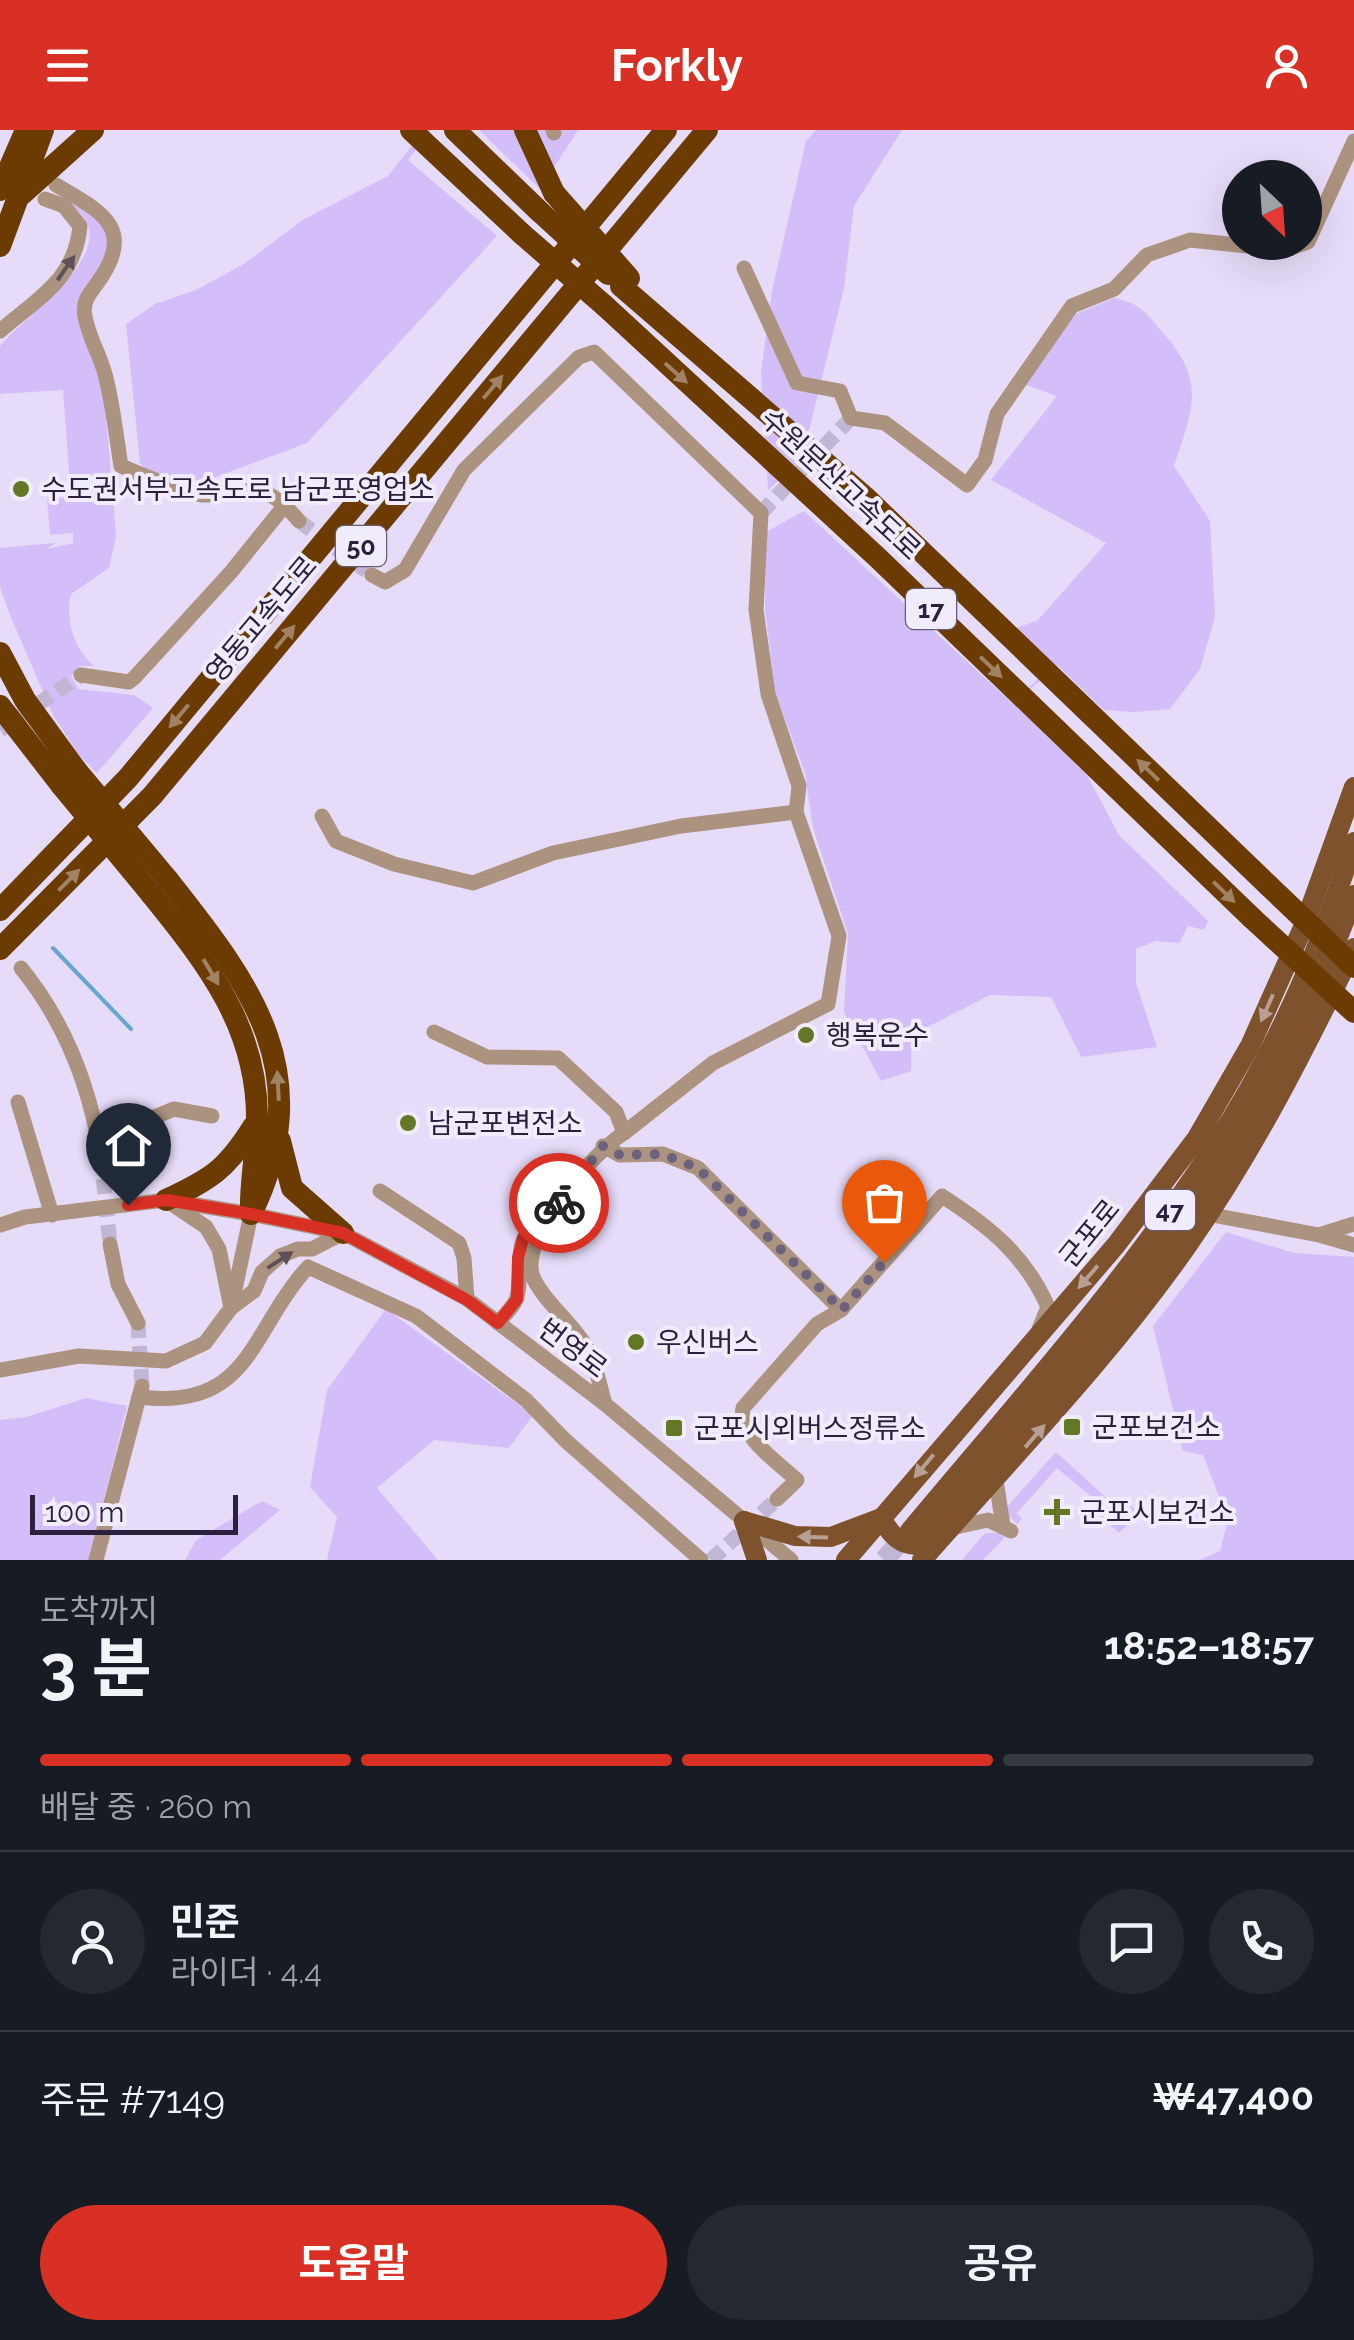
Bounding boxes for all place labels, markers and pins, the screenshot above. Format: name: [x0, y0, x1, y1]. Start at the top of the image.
place label: 수도권서부고속도로 남군포영업소: [41, 473, 435, 506]
marker: 수도권서부고속도로 남군포영업소: [10, 478, 32, 500]
place label: 행복운수: [826, 1019, 929, 1052]
marker: 행복운수: [795, 1024, 817, 1046]
pin: [86, 1103, 171, 1206]
place label: 남군포변전소: [428, 1107, 583, 1140]
marker: 남군포변전소: [397, 1112, 419, 1134]
pin: [842, 1160, 927, 1263]
place label: 우신버스: [656, 1326, 759, 1359]
marker: 우신버스: [625, 1331, 647, 1353]
place label: 군포보건소: [1092, 1411, 1221, 1444]
place label: 군포시외버스정류소: [694, 1412, 926, 1445]
marker: 군포보건소: [1061, 1416, 1083, 1438]
marker: 군포시외버스정류소: [663, 1417, 685, 1439]
place label: 군포시보건소: [1080, 1496, 1235, 1529]
marker: 군포시보건소: [1044, 1499, 1070, 1525]

